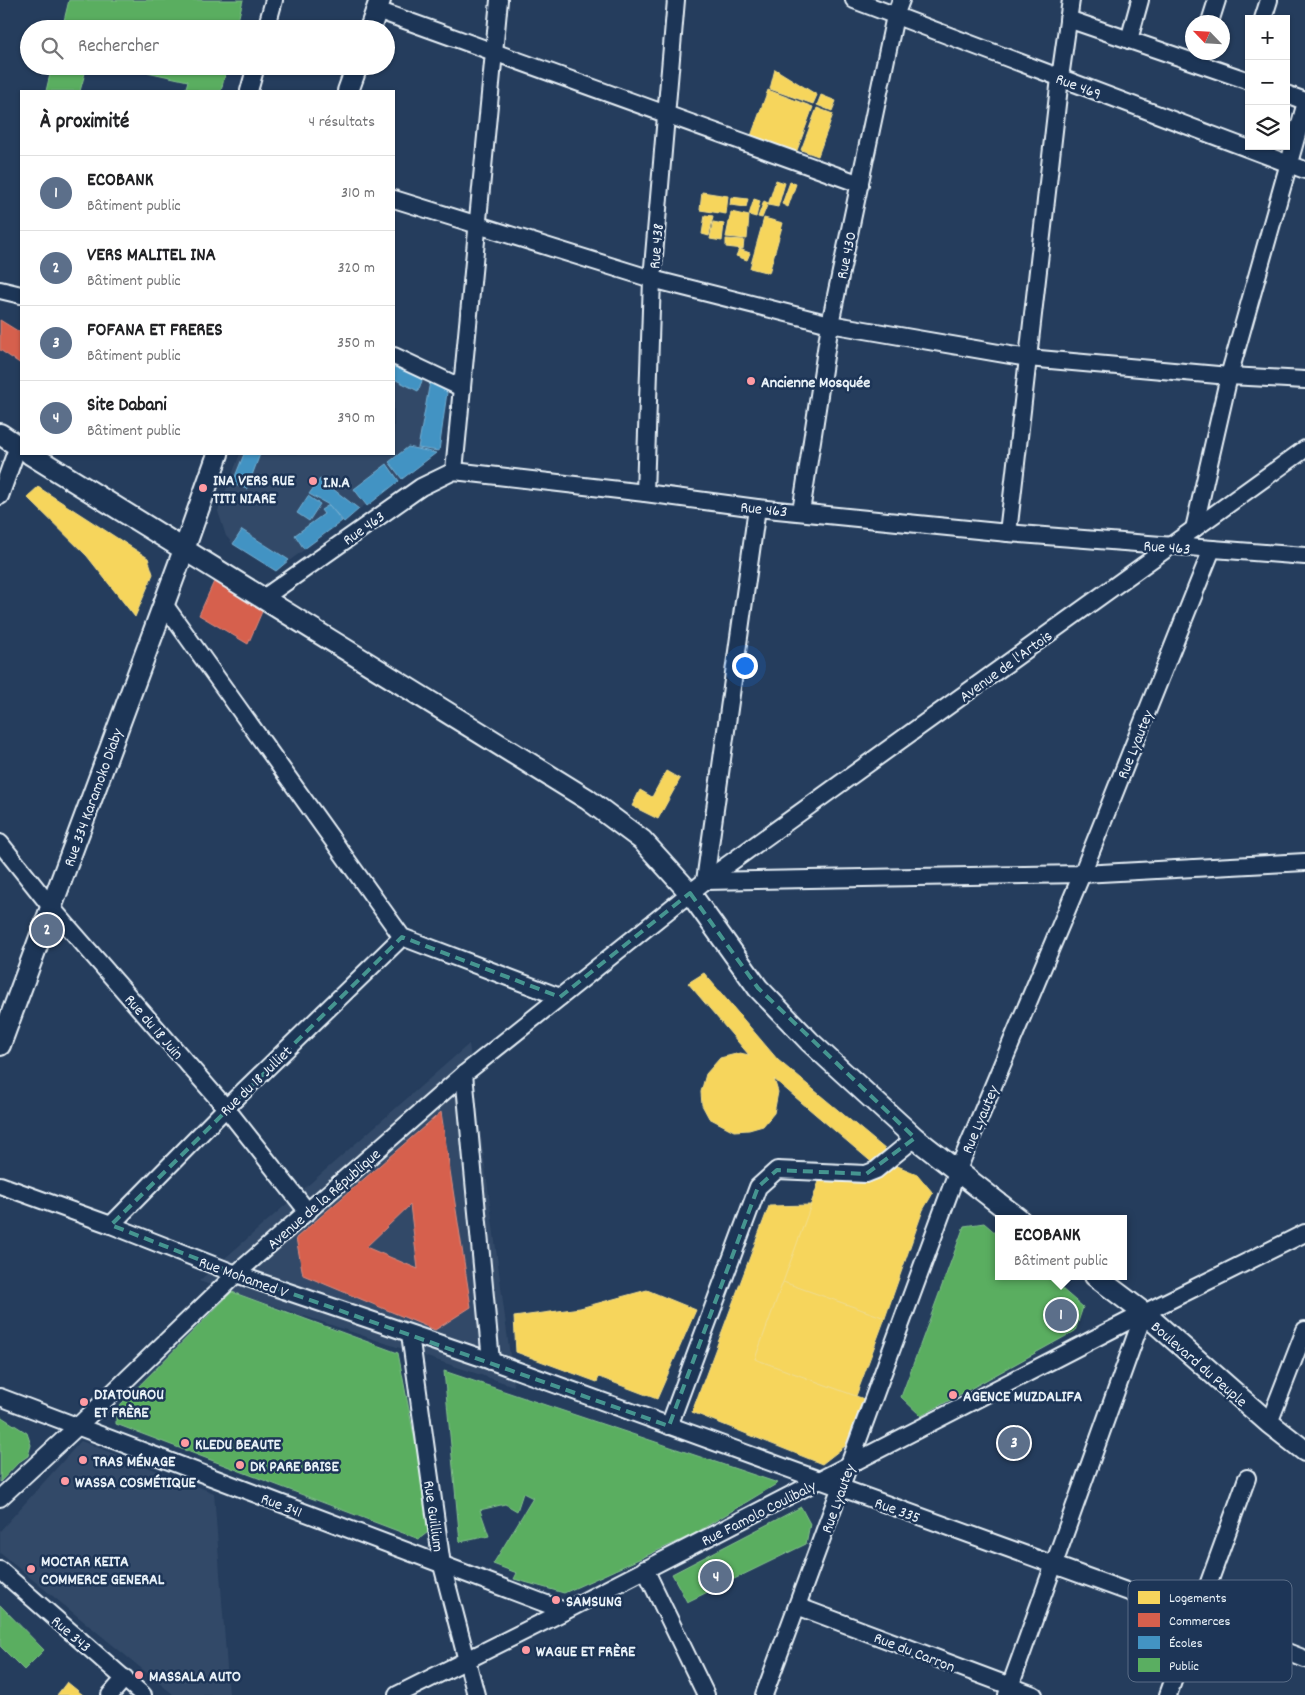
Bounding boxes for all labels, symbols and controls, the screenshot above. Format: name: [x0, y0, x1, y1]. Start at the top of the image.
north arrow: [1185, 15, 1230, 60]
map controls: [1245, 15, 1290, 150]
button: +: [1245, 15, 1290, 60]
search box: [20, 20, 395, 75]
icon: search: [38, 34, 66, 62]
text: Rechercher: [78, 34, 159, 61]
button: −: [1245, 60, 1290, 105]
street label: Rue 469: [1052, 68, 1104, 107]
button: layers: [1245, 105, 1290, 150]
text: À proximité: [40, 108, 129, 138]
text: 4 résultats: [308, 111, 375, 134]
text: ECOBANK: [87, 168, 153, 195]
text: 1: [54, 182, 58, 205]
text: 310 m: [341, 182, 375, 205]
text: Bâtiment public: [87, 195, 181, 218]
street label: Rue 438: [644, 223, 671, 270]
street label: Rue 430: [831, 230, 864, 281]
text: VERS MALITEL INA: [87, 243, 216, 270]
text: 2: [53, 257, 60, 280]
text: 320 m: [338, 257, 375, 280]
text: Bâtiment public: [87, 270, 181, 293]
text: FOFANA ET FRERES: [87, 318, 223, 345]
text: 3: [52, 332, 60, 355]
text: 350 m: [337, 332, 375, 355]
text: Bâtiment public: [87, 345, 181, 368]
place label: Ancienne Mosquée: [761, 372, 870, 395]
marker: Ancienne Mosquée: [745, 375, 757, 387]
text: Site Dabani: [87, 393, 167, 420]
text: 4: [53, 407, 59, 430]
text: 390 m: [337, 407, 375, 430]
text: Bâtiment public: [87, 420, 181, 443]
place label: INA VERS RUE TITI NIARE: [213, 470, 295, 511]
place label: I.N.A: [323, 472, 350, 495]
marker: I.N.A: [307, 475, 319, 487]
marker: INA VERS RUE TITI NIARE: [197, 482, 209, 494]
street label: Rue 463: [739, 497, 788, 524]
street label: Rue 463: [339, 506, 390, 552]
street label: Rue 463: [1143, 535, 1191, 562]
street label: Avenue de l'Artois: [955, 625, 1058, 709]
your location: [732, 653, 758, 679]
street label: Rue Lyautey: [1112, 707, 1161, 783]
street label: Rue 334 Karamoko Diaby: [59, 725, 130, 870]
pin: 2: [31, 911, 63, 949]
street label: Rue du 18 Juin: [118, 990, 188, 1065]
street label: Rue du 18 Julliet: [215, 1041, 298, 1122]
street label: Rue Lyautey: [957, 1082, 1006, 1158]
street label: Avenue de la République: [263, 1144, 387, 1256]
popup: [995, 1215, 1127, 1280]
text: ECOBANK: [1014, 1223, 1081, 1250]
text: Bâtiment public: [1014, 1250, 1108, 1273]
street label: Rue Mohamed V: [195, 1252, 291, 1305]
pin: 1: [1045, 1296, 1077, 1334]
street label: Boulevard du Peuple: [1145, 1316, 1252, 1413]
place label: DIATOUROU ET FRÈRE: [94, 1384, 164, 1425]
place label: AGENCE MUZDALIFA: [963, 1386, 1083, 1409]
marker: AGENCE MUZDALIFA: [947, 1389, 959, 1401]
marker: DIATOUROU ET FRÈRE: [78, 1396, 90, 1408]
pin: 3: [998, 1424, 1030, 1462]
place label: KLEDU BEAUTE: [195, 1434, 282, 1457]
marker: KLEDU BEAUTE: [179, 1437, 191, 1449]
place label: TRAS MÉNAGE: [93, 1451, 176, 1474]
marker: TRAS MÉNAGE: [77, 1454, 89, 1466]
place label: DK PARE BRISE: [250, 1456, 339, 1479]
marker: DK PARE BRISE: [234, 1459, 246, 1471]
street label: Rue Lyautey: [816, 1460, 863, 1537]
place label: WASSA COSMÉTIQUE: [75, 1472, 197, 1495]
marker: WASSA COSMÉTIQUE: [59, 1475, 71, 1487]
street label: Rue Famolo Coulibaly: [698, 1475, 821, 1553]
street label: Rue Guillium: [416, 1479, 449, 1553]
street label: Rue 341: [257, 1488, 305, 1525]
street label: Rue 335: [871, 1493, 923, 1530]
place label: MOCTAR KEITA COMMERCE GENERAL: [41, 1551, 165, 1592]
pin: 4: [700, 1558, 732, 1596]
marker: MOCTAR KEITA COMMERCE GENERAL: [25, 1563, 37, 1575]
legend: [1128, 1580, 1292, 1682]
text: Logements: [1169, 1589, 1227, 1609]
place label: SAMSUNG: [566, 1591, 622, 1614]
marker: SAMSUNG: [550, 1594, 562, 1606]
street label: Rue 343: [45, 1611, 95, 1659]
text: Commerces: [1169, 1612, 1231, 1632]
street label: Rue du Carron: [870, 1627, 958, 1679]
text: Écoles: [1169, 1634, 1203, 1654]
place label: WAGUE ET FRÈRE: [536, 1641, 636, 1664]
marker: WAGUE ET FRÈRE: [520, 1644, 532, 1656]
text: Public: [1169, 1657, 1199, 1677]
place label: MASSALA AUTO: [149, 1666, 241, 1689]
marker: MASSALA AUTO: [133, 1669, 145, 1681]

